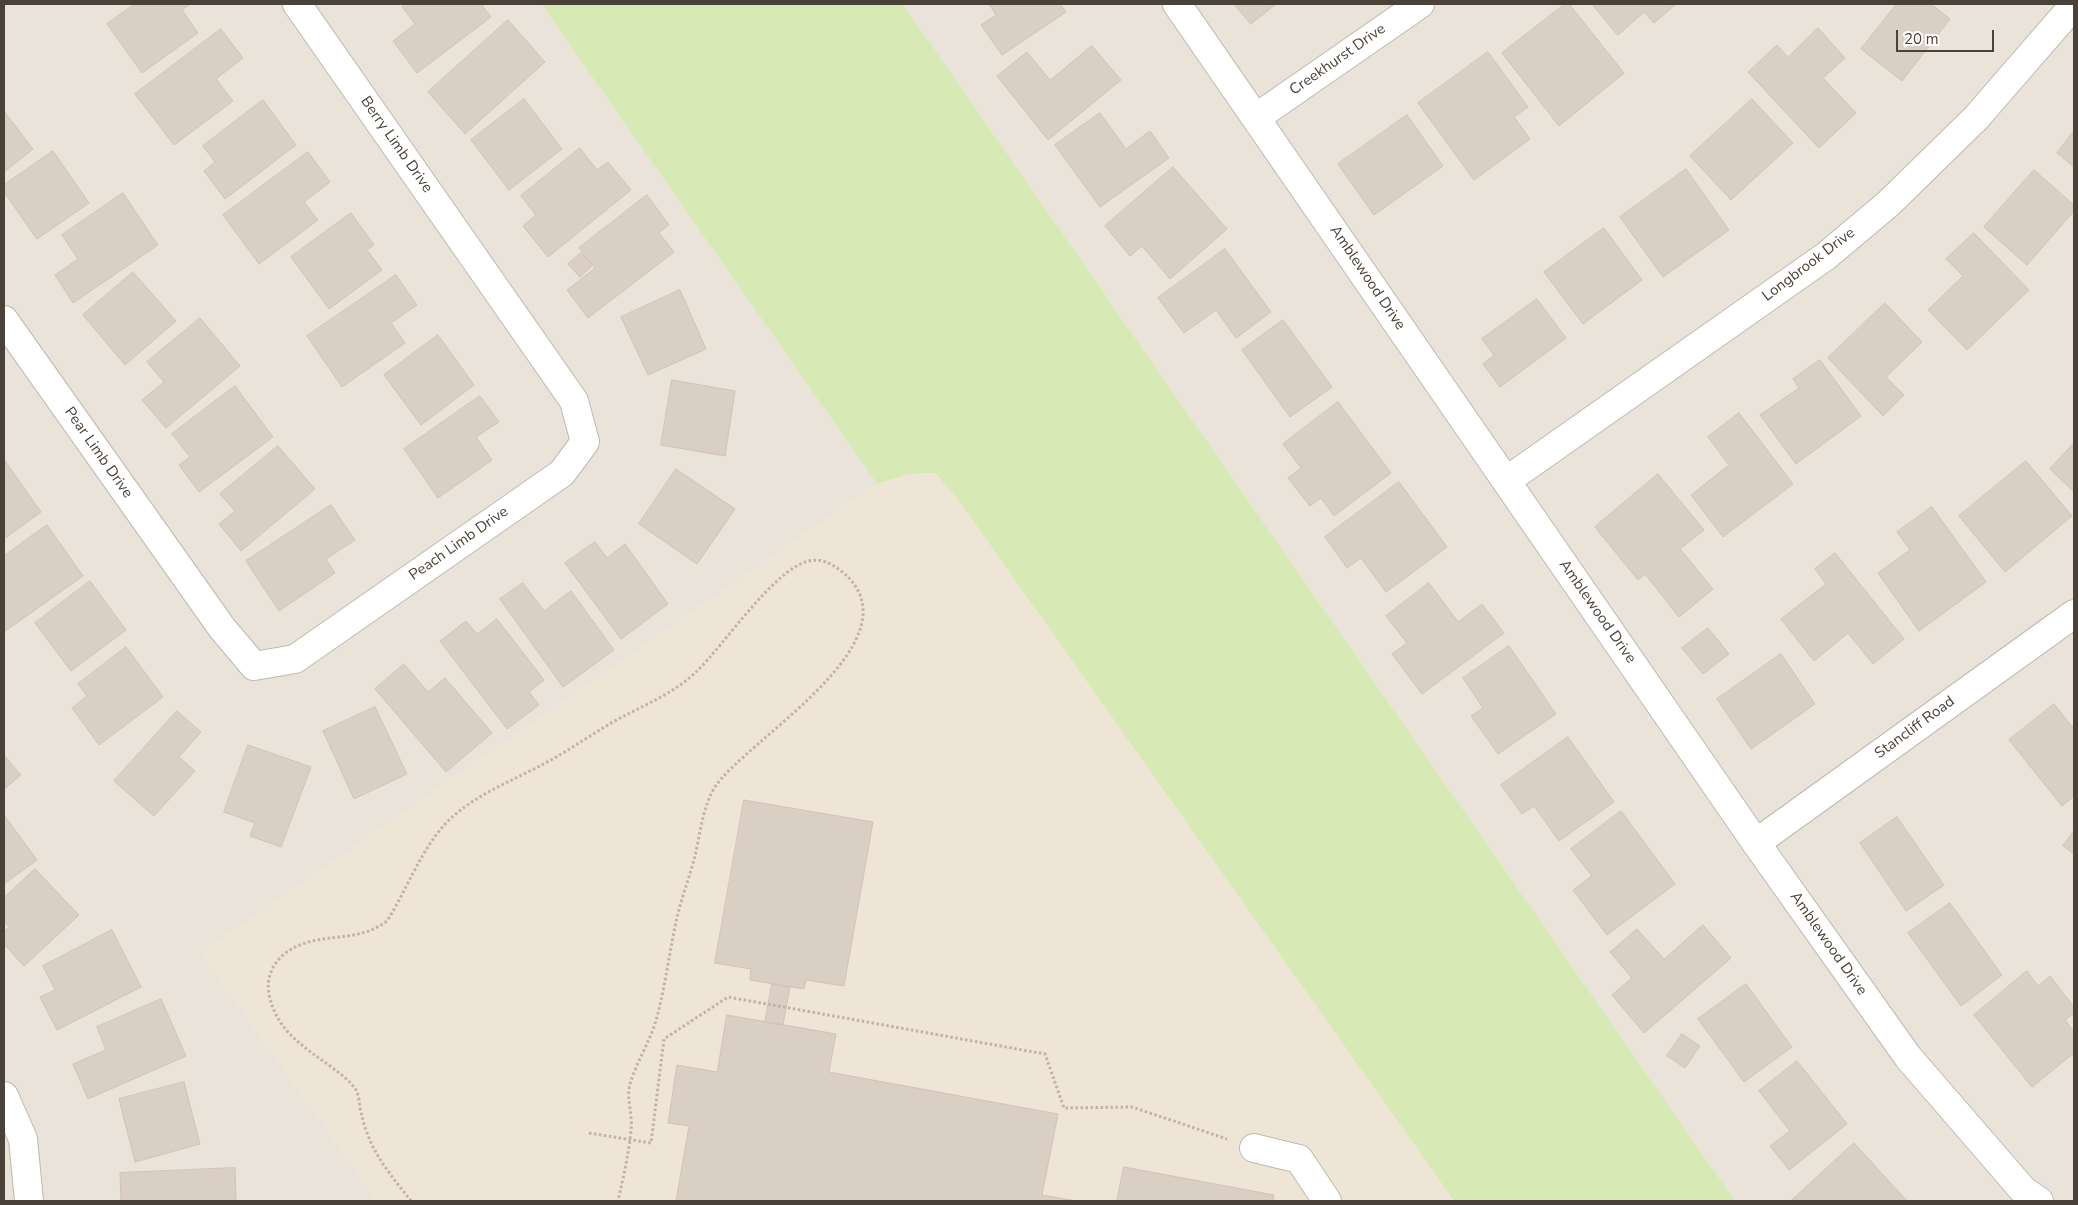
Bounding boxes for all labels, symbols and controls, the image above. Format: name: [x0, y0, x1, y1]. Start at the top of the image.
street label: Creekhurst Drive: [1287, 20, 1389, 100]
scale bar: [1898, 20, 1996, 52]
text: 20 m: [1904, 29, 1939, 49]
street label: Berry Limb Drive: [356, 93, 436, 197]
street label: Amblewood Drive: [1325, 222, 1409, 334]
street label: Longbrook Drive: [1759, 224, 1859, 306]
street label: Pear Limb Drive: [60, 404, 136, 502]
street label: Peach Limb Drive: [406, 503, 512, 585]
street label: Amblewood Drive: [1555, 557, 1639, 667]
street label: Stancliff Road: [1872, 693, 1958, 763]
street label: Amblewood Drive: [1786, 889, 1870, 999]

